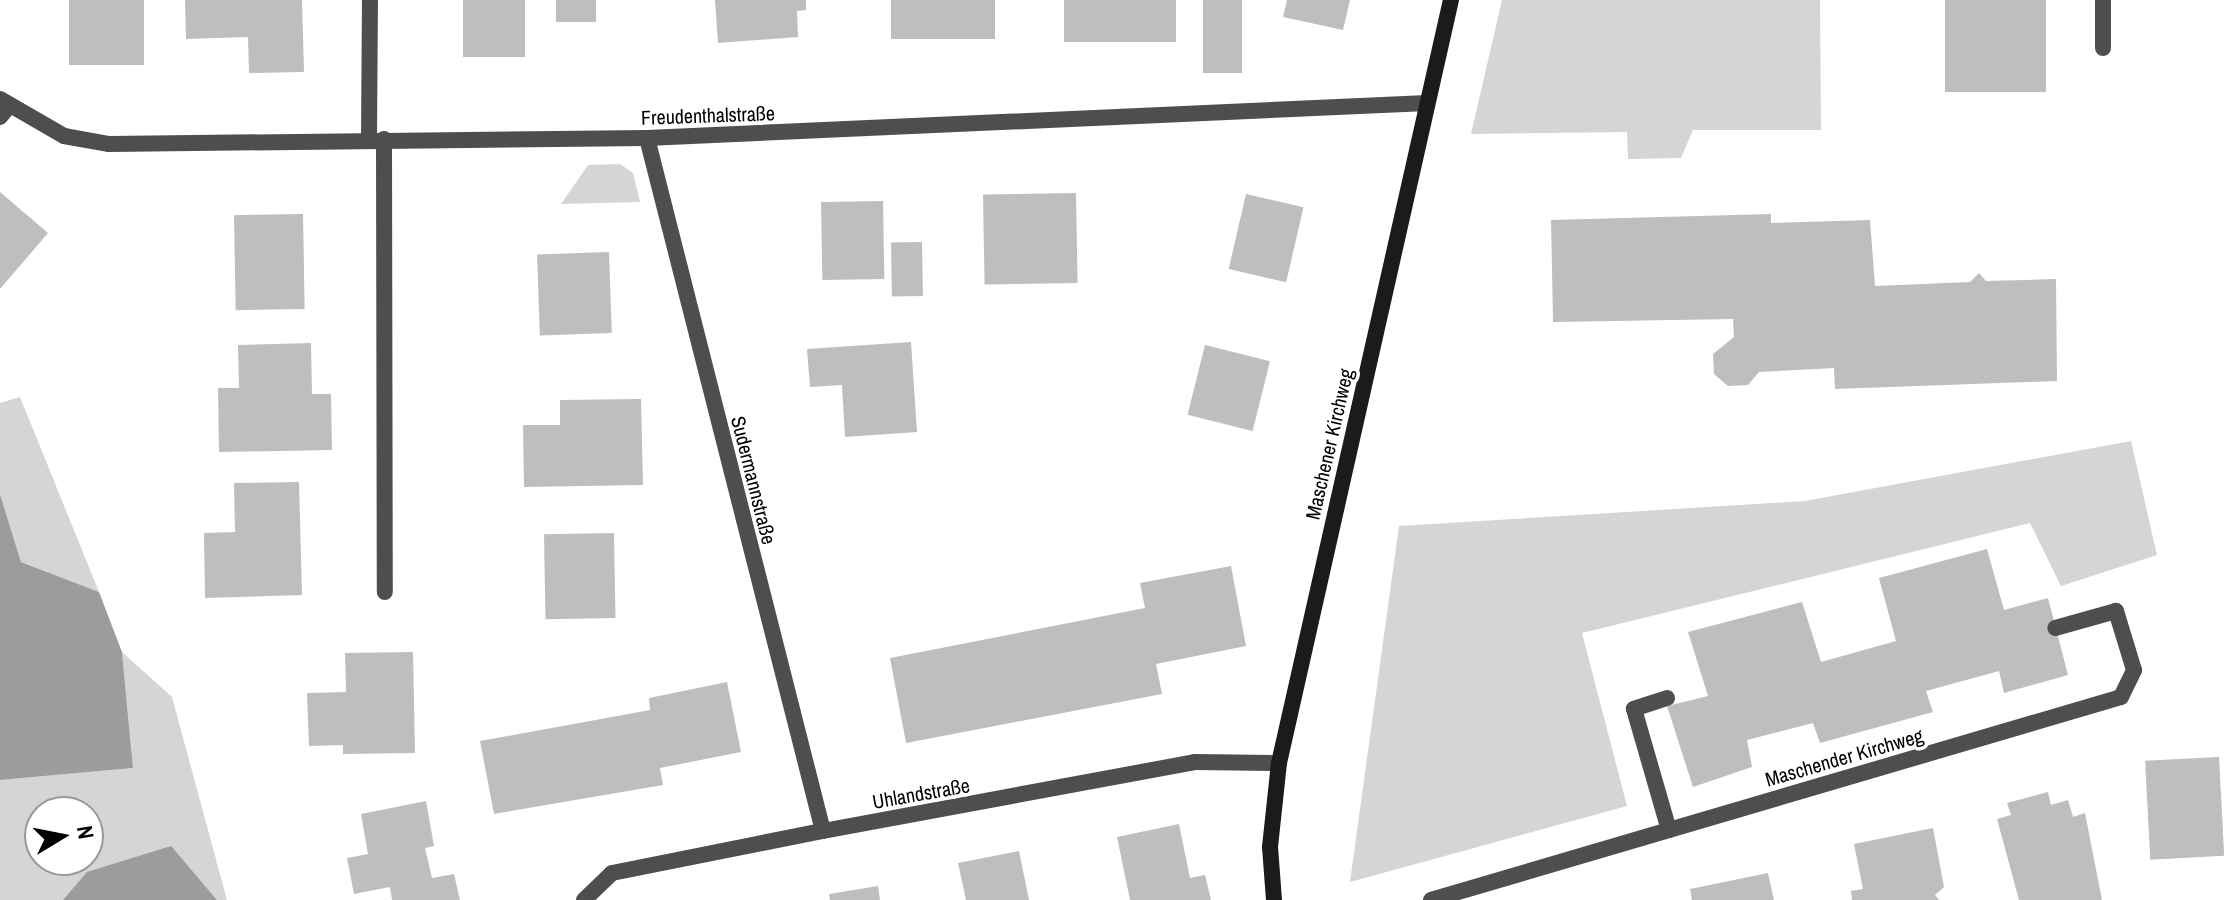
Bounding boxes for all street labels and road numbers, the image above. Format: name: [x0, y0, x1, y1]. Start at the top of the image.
street label: Freudenthalstraße: [641, 101, 775, 129]
street label: Maschener Kirchweg: [1300, 366, 1358, 522]
street label: Sudermannstraße: [726, 413, 782, 547]
street label: Maschender Kirchweg: [1762, 723, 1926, 791]
street label: Uhlandstraße: [870, 773, 972, 813]

